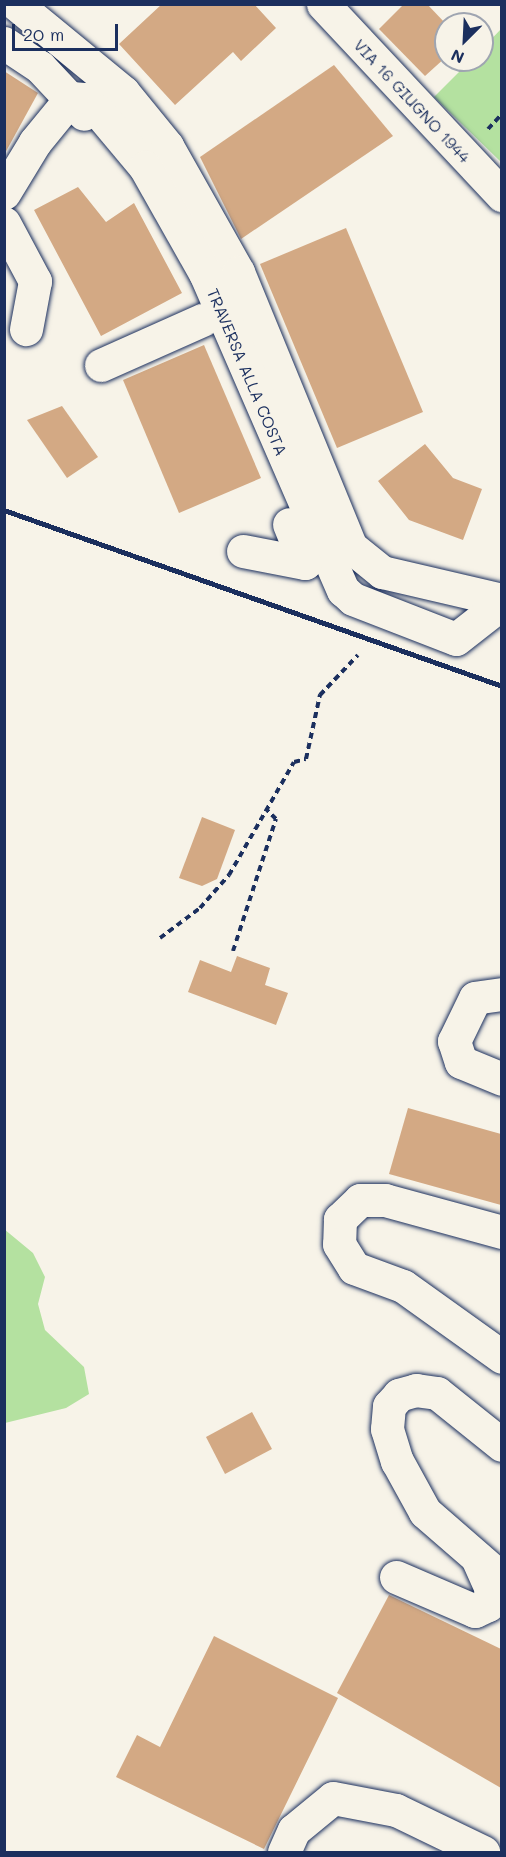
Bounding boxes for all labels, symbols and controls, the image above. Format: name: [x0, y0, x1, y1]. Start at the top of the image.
scale bar: [15, 12, 122, 50]
north arrow: [434, 12, 494, 72]
text: 20 m: [23, 22, 64, 46]
street label: VIA 16 GIUGNO 1944: [350, 35, 474, 167]
street label: TRAVERSA ALLA COSTA: [203, 285, 291, 459]

